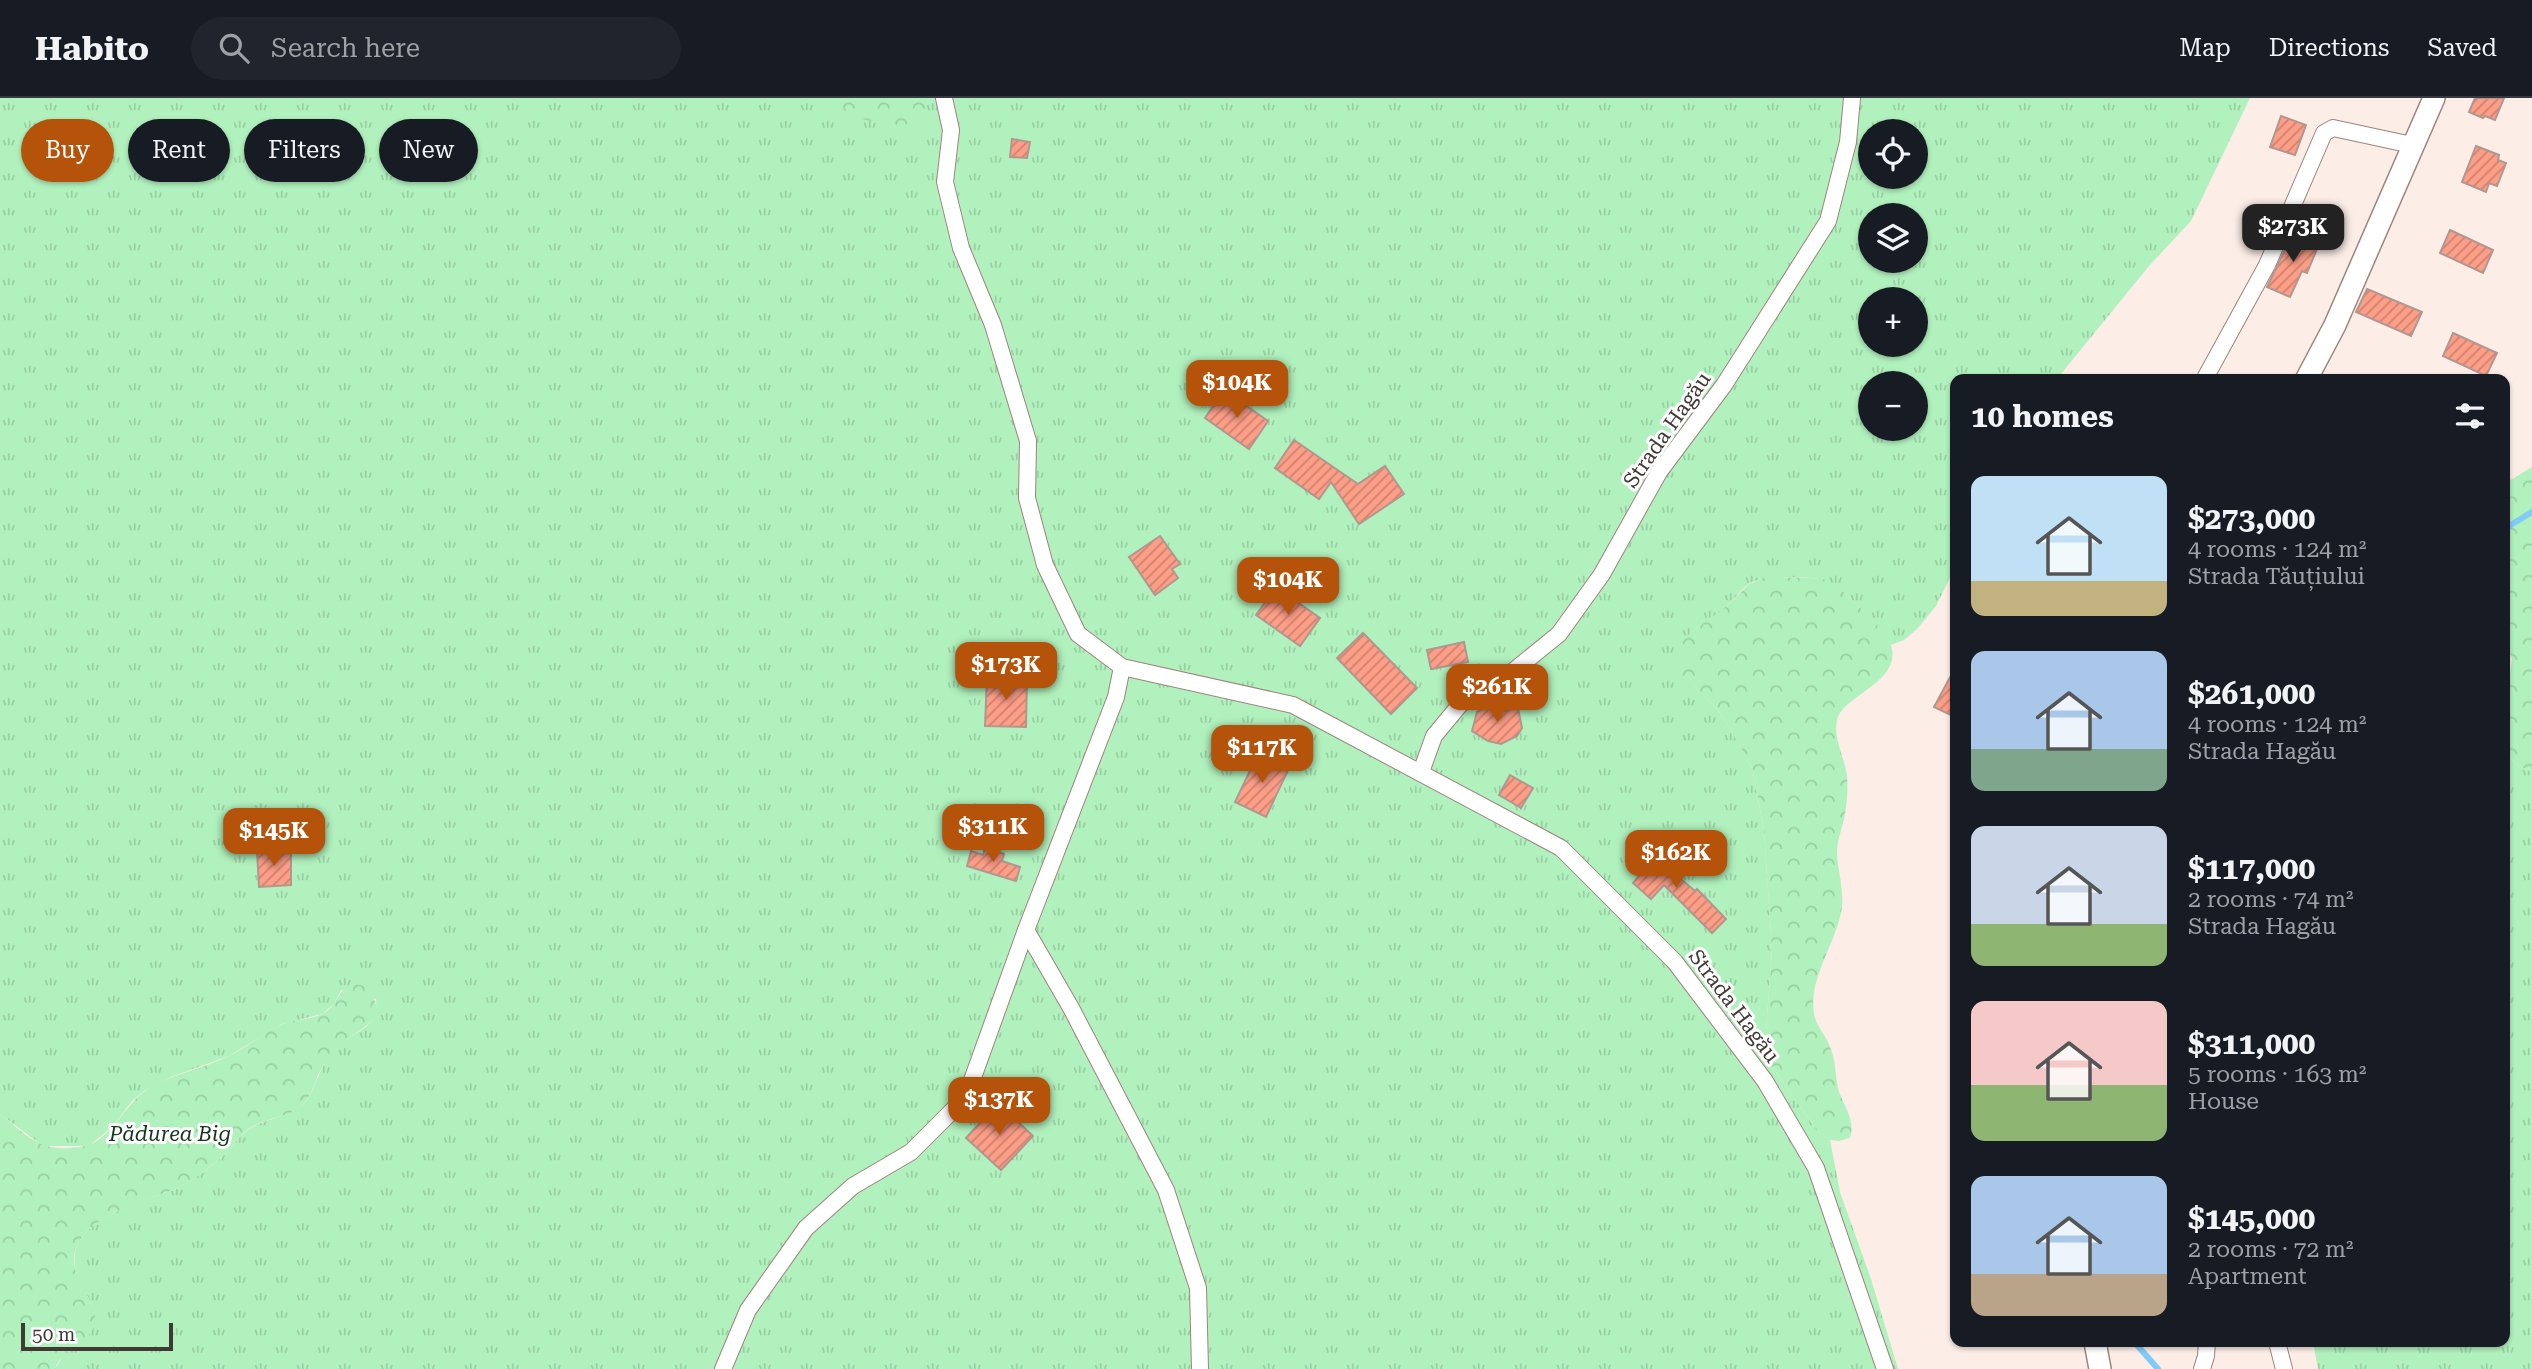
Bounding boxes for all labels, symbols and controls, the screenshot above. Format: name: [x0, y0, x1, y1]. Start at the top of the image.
search box: [191, 17, 681, 80]
text: Habito: [35, 29, 149, 68]
icon: search: [215, 29, 253, 67]
text: Search here: [271, 33, 420, 63]
text: Map: [2179, 34, 2231, 62]
text: Directions: [2269, 34, 2389, 62]
text: Saved: [2427, 34, 2497, 62]
chip: Buy: [21, 119, 114, 182]
chip: Rent: [128, 119, 230, 182]
chip: Filters: [244, 119, 365, 182]
chip: New: [379, 119, 478, 182]
map controls: [1858, 119, 1928, 441]
button: locate: [1858, 119, 1928, 189]
button: layers: [1858, 203, 1928, 273]
pin: $273K: [2244, 204, 2342, 264]
text: $273K: [2258, 213, 2328, 240]
button: +: [1858, 287, 1928, 357]
pin: $104K: [1188, 360, 1286, 420]
street label: Strada Hagău: [1618, 368, 1716, 492]
text: $104K: [1202, 369, 1272, 396]
button: −: [1858, 371, 1928, 441]
icon: filters: [2451, 397, 2489, 435]
text: 10 homes: [1971, 399, 2114, 434]
text: $273,000: [2188, 501, 2315, 536]
icon: home: [2027, 504, 2111, 588]
text: 4 rooms · 124 m²: [2188, 536, 2366, 563]
pin: $104K: [1239, 558, 1337, 617]
text: Strada Tăuțiului: [2188, 563, 2365, 590]
text: $104K: [1253, 566, 1323, 593]
pin: $173K: [957, 642, 1055, 702]
text: $173K: [971, 651, 1041, 678]
pin: $261K: [1448, 664, 1546, 724]
text: $261K: [1462, 673, 1532, 700]
text: $261,000: [2188, 676, 2315, 711]
icon: home: [2027, 679, 2111, 763]
text: 4 rooms · 124 m²: [2188, 711, 2366, 738]
pin: $117K: [1213, 726, 1311, 785]
text: $117K: [1227, 734, 1297, 761]
text: Strada Hagău: [2188, 738, 2336, 765]
pin: $311K: [944, 804, 1042, 864]
pin: $145K: [225, 808, 323, 868]
text: $311K: [958, 813, 1028, 840]
text: $145K: [239, 817, 309, 844]
pin: $162K: [1627, 830, 1725, 890]
text: $162K: [1641, 839, 1711, 866]
text: $117,000: [2188, 851, 2315, 886]
icon: home: [2027, 854, 2111, 938]
text: 2 rooms · 74 m²: [2188, 886, 2354, 913]
text: Strada Hagău: [2188, 913, 2336, 940]
street label: Strada Hagău: [1684, 945, 1784, 1067]
text: $311,000: [2188, 1026, 2315, 1061]
icon: home: [2027, 1029, 2111, 1113]
text: 5 rooms · 163 m²: [2188, 1061, 2366, 1088]
pin: $137K: [950, 1077, 1048, 1137]
text: $137K: [964, 1086, 1034, 1113]
text: House: [2188, 1088, 2259, 1115]
park label: Pădurea Big: [108, 1122, 231, 1146]
text: $145,000: [2188, 1201, 2315, 1236]
icon: home: [2027, 1204, 2111, 1288]
text: 2 rooms · 72 m²: [2188, 1236, 2354, 1263]
text: Apartment: [2188, 1263, 2307, 1290]
scale bar: [21, 1320, 173, 1352]
text: 50 m: [32, 1323, 75, 1346]

